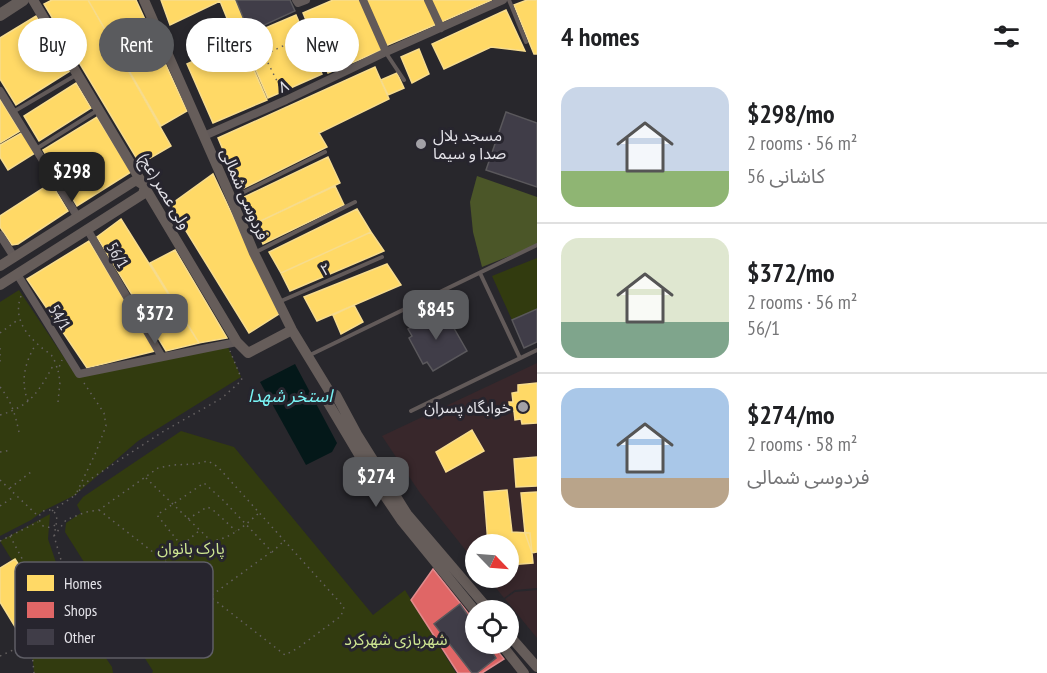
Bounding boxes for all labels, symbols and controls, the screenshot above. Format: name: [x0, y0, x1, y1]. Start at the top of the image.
chip: Buy: [18, 18, 87, 72]
chip: Rent: [99, 18, 174, 72]
chip: Filters: [186, 18, 273, 72]
chip: New: [285, 18, 359, 72]
text: 4 homes: [561, 20, 639, 53]
icon: filters: [990, 20, 1023, 53]
street label: ۸: [275, 75, 291, 97]
text: $298/mo: [747, 97, 835, 130]
icon: home: [609, 111, 681, 183]
place label: مسجد بلال صدا و سیما: [433, 125, 506, 163]
text: 2 rooms · 56 m²: [747, 130, 857, 156]
marker: مسجد بلال صدا و سیما: [414, 137, 428, 151]
street label: فردوسی شمالی: [217, 145, 273, 243]
street label: ولی عصر (عج): [132, 149, 196, 234]
pin: $298: [36, 152, 108, 203]
text: $298: [53, 158, 91, 184]
text: کاشانی 56: [747, 163, 825, 189]
street label: 56/1: [103, 239, 133, 271]
text: $372/mo: [747, 256, 835, 289]
street label: ۲: [317, 258, 333, 280]
icon: home: [609, 262, 681, 334]
text: 2 rooms · 56 m²: [747, 289, 857, 315]
pin: $845: [400, 290, 472, 341]
pin: $372: [119, 294, 191, 345]
text: $845: [417, 296, 455, 322]
text: $372: [136, 300, 174, 326]
street label: 54/1: [45, 301, 75, 333]
text: 56/1: [747, 315, 780, 341]
water label: استخر شهدا: [248, 384, 334, 407]
place label: خوابگاه پسران: [424, 397, 511, 418]
text: $274/mo: [747, 398, 835, 431]
marker: خوابگاه پسران: [516, 400, 530, 414]
icon: home: [609, 412, 681, 484]
text: 2 rooms · 58 m²: [747, 431, 857, 457]
pin: $274: [340, 457, 412, 508]
text: $274: [357, 463, 395, 489]
text: فردوسی شمالی: [747, 464, 869, 490]
north arrow: [465, 534, 519, 588]
map controls: [465, 534, 519, 654]
park label: پارک بانوان: [157, 538, 225, 559]
legend: [15, 562, 213, 658]
text: Homes: [64, 573, 102, 593]
text: Shops: [64, 600, 97, 620]
button: locate: [465, 600, 519, 654]
text: Other: [64, 627, 96, 647]
park label: شهربازی شهرکرد: [344, 629, 448, 649]

